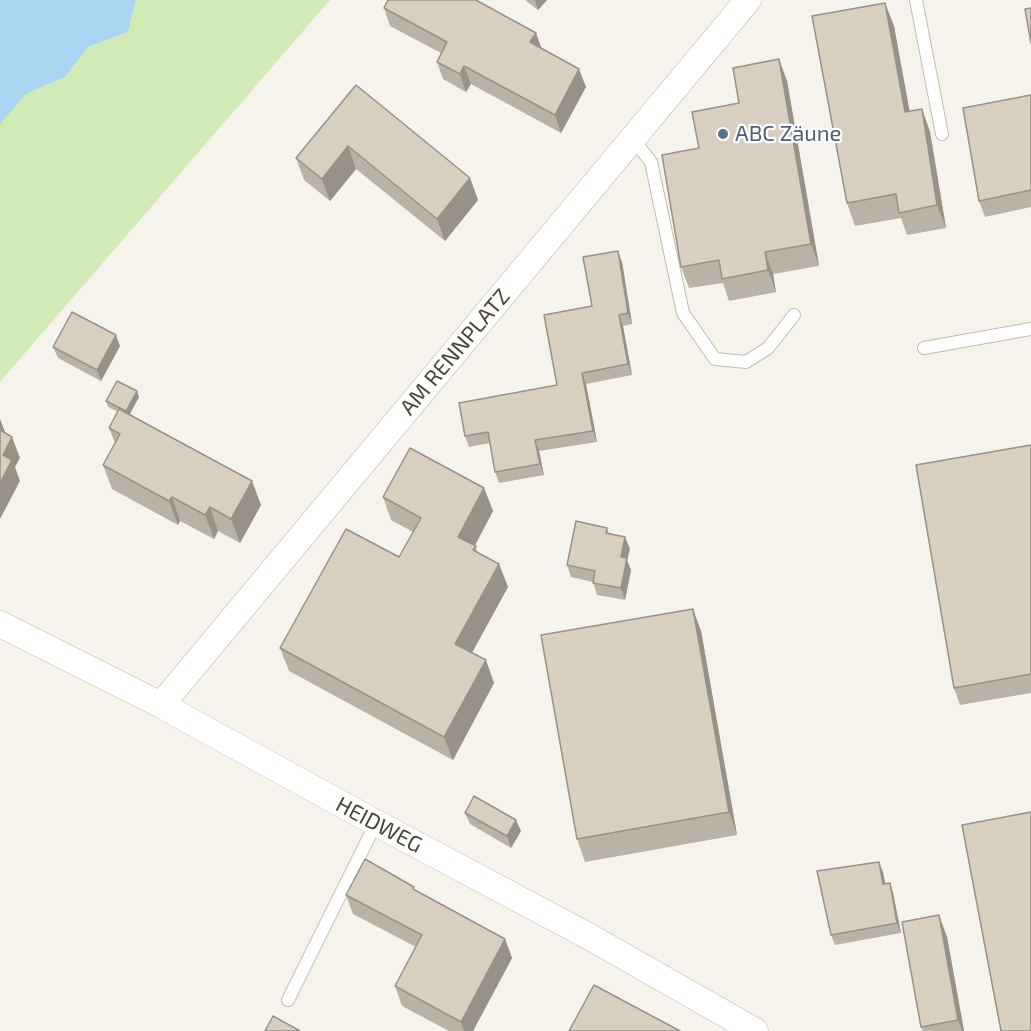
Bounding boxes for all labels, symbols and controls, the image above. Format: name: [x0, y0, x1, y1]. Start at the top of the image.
place label: ABC Zäune: [735, 121, 841, 147]
marker: ABC Zäune: [716, 127, 730, 141]
street label: AM RENNPLATZ: [395, 283, 515, 421]
street label: HEIDWEG: [331, 791, 427, 859]

